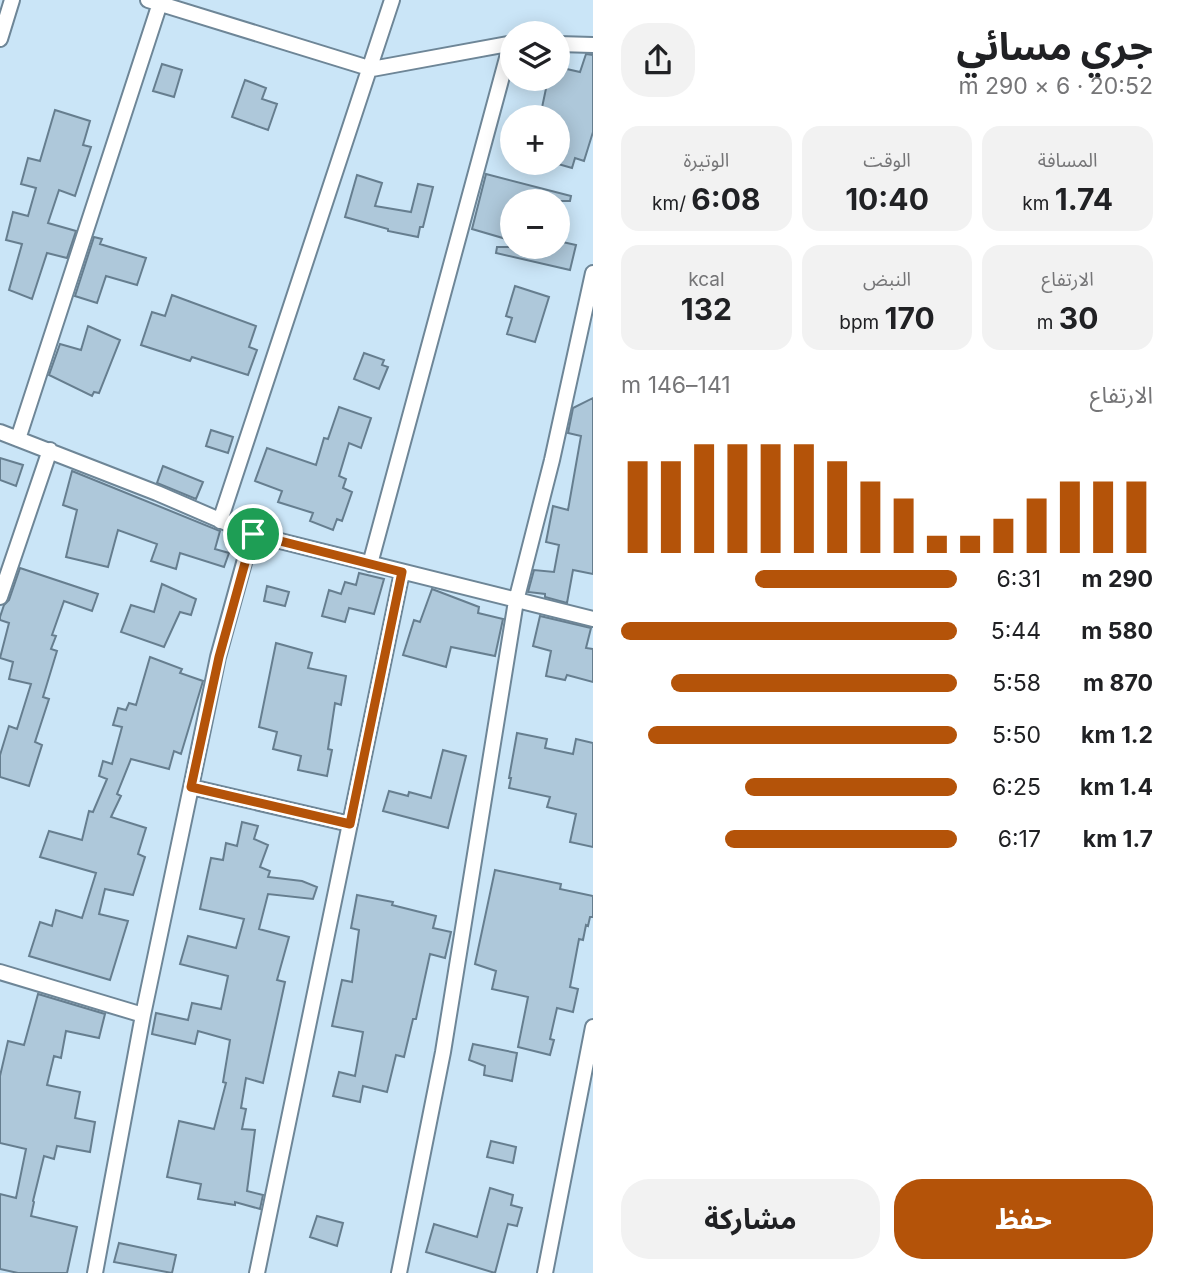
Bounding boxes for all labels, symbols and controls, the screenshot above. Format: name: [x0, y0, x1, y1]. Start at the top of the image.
map controls: [500, 21, 570, 259]
button: layers: [500, 21, 570, 91]
button: share: [621, 23, 695, 97]
text: جري مسائي: [956, 23, 1153, 69]
text: 20:52 · 6 × 290 m: [958, 72, 1153, 100]
button: +: [500, 105, 570, 175]
text: الوتيرة: [684, 149, 729, 172]
text: الوقت: [863, 149, 911, 172]
text: المسافة: [1038, 149, 1098, 172]
text: 6:08: [691, 181, 761, 217]
text: 10:40: [845, 181, 929, 217]
text: 1.74: [1055, 181, 1113, 217]
button: −: [500, 189, 570, 259]
text: /km: [652, 192, 691, 215]
text: km: [1022, 192, 1055, 215]
text: kcal: [688, 268, 724, 291]
text: النبض: [863, 268, 911, 291]
text: الارتفاع: [1042, 268, 1094, 291]
text: 132: [681, 291, 732, 327]
text: 170: [885, 300, 935, 336]
text: 30: [1059, 300, 1098, 336]
text: bpm: [839, 311, 885, 334]
text: m: [1037, 311, 1059, 334]
text: 141–146 m: [621, 371, 731, 399]
text: الارتفاع: [1090, 381, 1153, 409]
pin: [223, 504, 283, 564]
icon: arrive: [234, 515, 272, 553]
text: 6:31: [997, 565, 1041, 593]
text: 290 m: [1082, 565, 1153, 593]
text: 5:44: [991, 617, 1041, 645]
text: 580 m: [1081, 617, 1153, 645]
text: 5:58: [992, 669, 1041, 697]
text: 870 m: [1083, 669, 1153, 697]
text: 5:50: [992, 721, 1041, 749]
text: 1.2 km: [1081, 721, 1153, 749]
text: 6:25: [992, 773, 1041, 801]
text: 1.4 km: [1080, 773, 1153, 801]
text: 6:17: [998, 825, 1041, 853]
text: 1.7 km: [1083, 825, 1153, 853]
button: مشاركة: [621, 1179, 880, 1259]
button: حفظ: [894, 1179, 1153, 1259]

